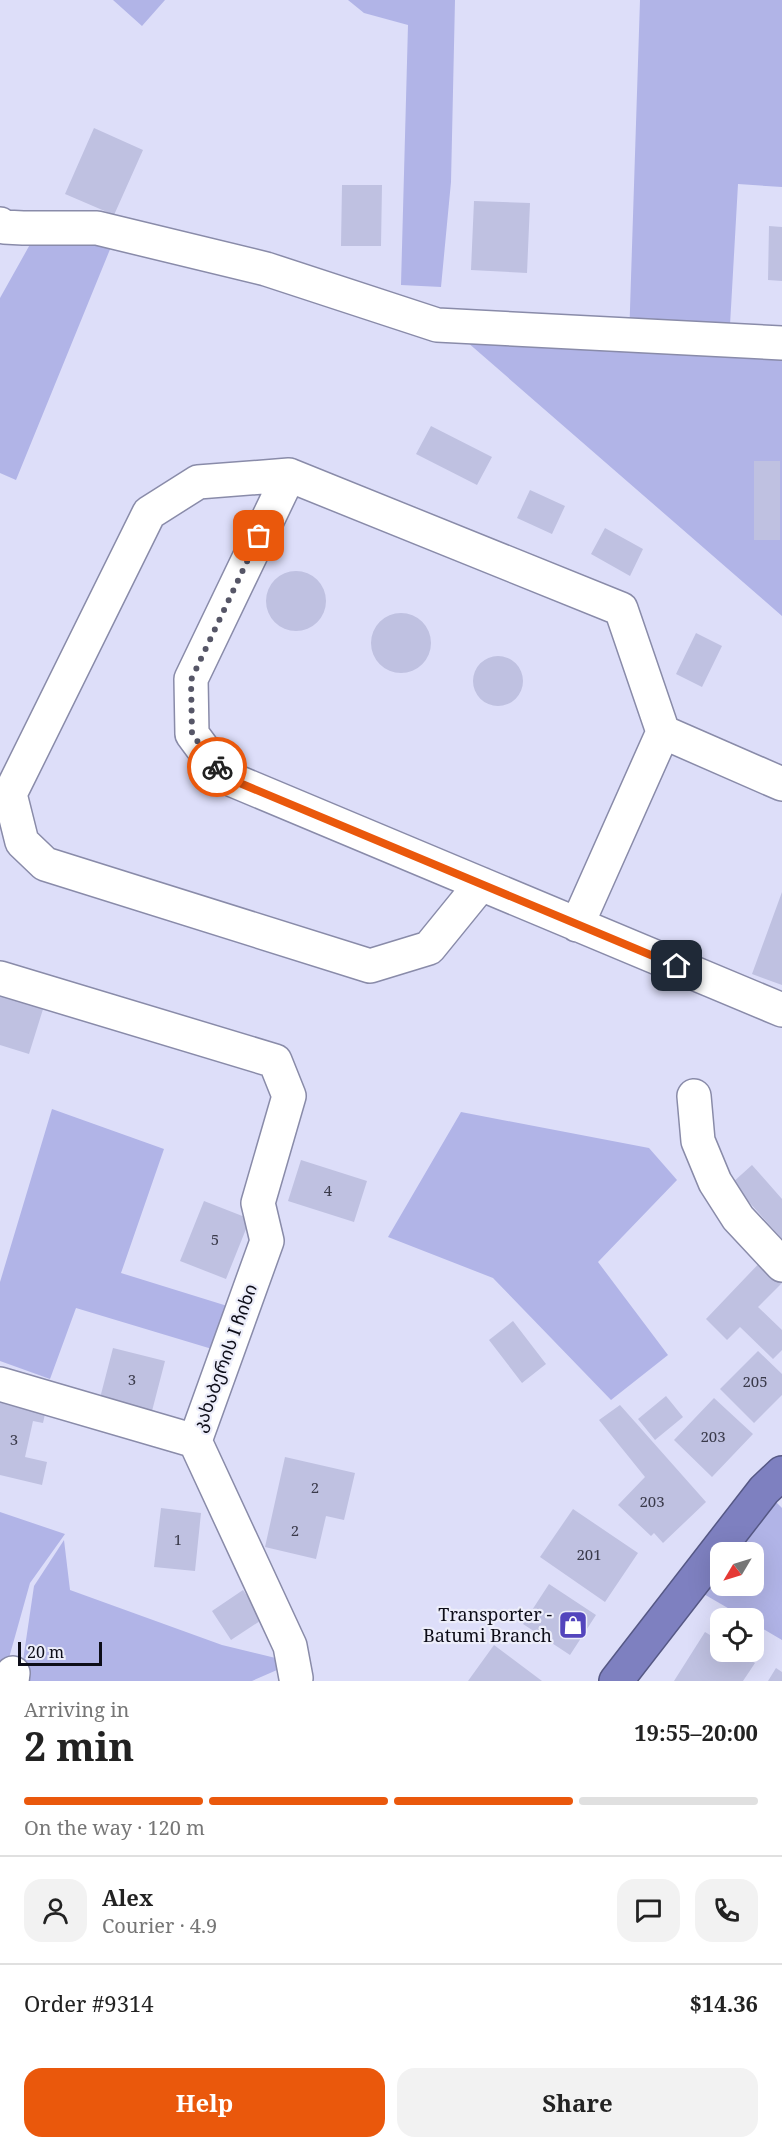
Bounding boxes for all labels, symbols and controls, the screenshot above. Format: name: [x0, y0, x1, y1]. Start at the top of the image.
pin: [233, 510, 284, 561]
icon: bag: [242, 519, 275, 552]
courier: [187, 737, 247, 797]
icon: bike: [201, 751, 234, 784]
pin: [651, 940, 702, 991]
icon: home: [660, 949, 693, 982]
house number: 4: [324, 1180, 333, 1200]
house number: 5: [211, 1229, 219, 1249]
street label: კახაბერის I ჩიხი: [186, 1280, 262, 1435]
house number: 3: [128, 1369, 136, 1389]
house number: 205: [742, 1371, 768, 1391]
house number: 203: [700, 1426, 726, 1446]
house number: 3: [10, 1429, 18, 1449]
house number: 2: [311, 1477, 319, 1497]
house number: 203: [639, 1491, 665, 1511]
house number: 2: [291, 1520, 299, 1540]
house number: 1: [174, 1529, 182, 1549]
north arrow: [710, 1542, 764, 1596]
map controls: [710, 1542, 764, 1662]
house number: 201: [576, 1544, 602, 1564]
place label: Transporter - Batumi Branch: [423, 1602, 552, 1647]
button: locate: [710, 1608, 764, 1662]
shop icon: Transporter - Batumi Branch: [557, 1609, 589, 1641]
scale bar: [18, 1639, 102, 1666]
text: 20 m: [27, 1641, 64, 1663]
text: Arriving in: [24, 1696, 129, 1723]
text: 19:55–20:00: [634, 1717, 758, 1747]
text: 2 min: [24, 1719, 134, 1772]
text: On the way · 120 m: [24, 1814, 205, 1841]
button: person: [24, 1879, 87, 1942]
button: chat: [617, 1879, 680, 1942]
button: phone: [695, 1879, 758, 1942]
text: Alex: [102, 1882, 153, 1912]
text: Courier · 4.9: [102, 1912, 217, 1939]
text: Order #9314: [24, 1988, 154, 2018]
text: $14.36: [689, 1988, 758, 2018]
button: Help: [24, 2068, 385, 2137]
button: Share: [397, 2068, 758, 2137]

